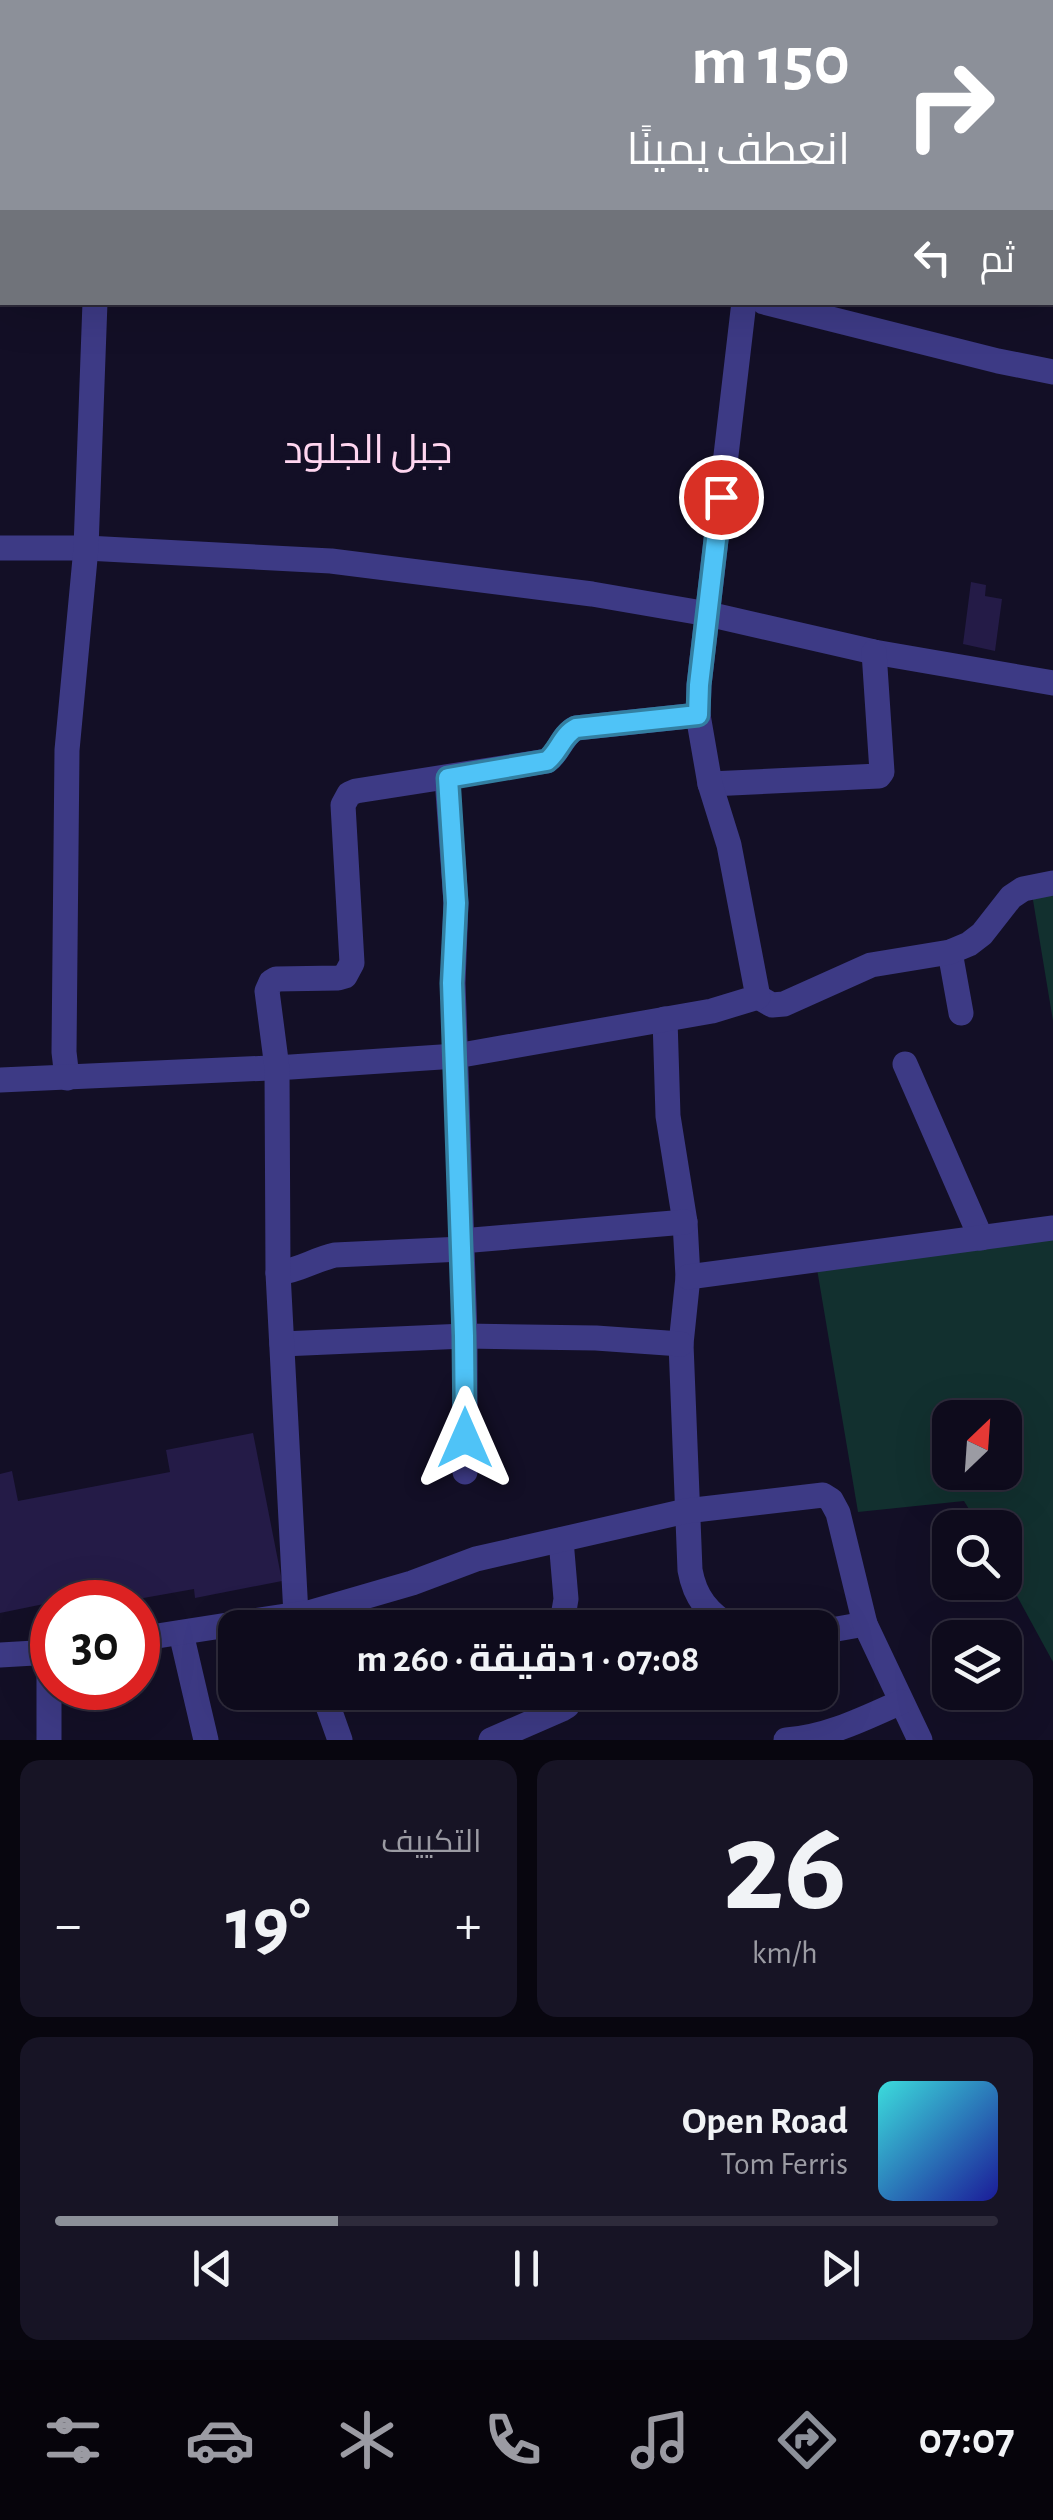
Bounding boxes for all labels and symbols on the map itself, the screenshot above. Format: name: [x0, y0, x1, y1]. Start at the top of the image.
district label: جبل الجلود: [283, 431, 453, 473]
pin: [679, 455, 764, 540]
position arrow: [413, 1386, 517, 1490]
north arrow: [932, 1400, 1022, 1490]
speed limit sign: 30: [30, 1580, 160, 1710]

